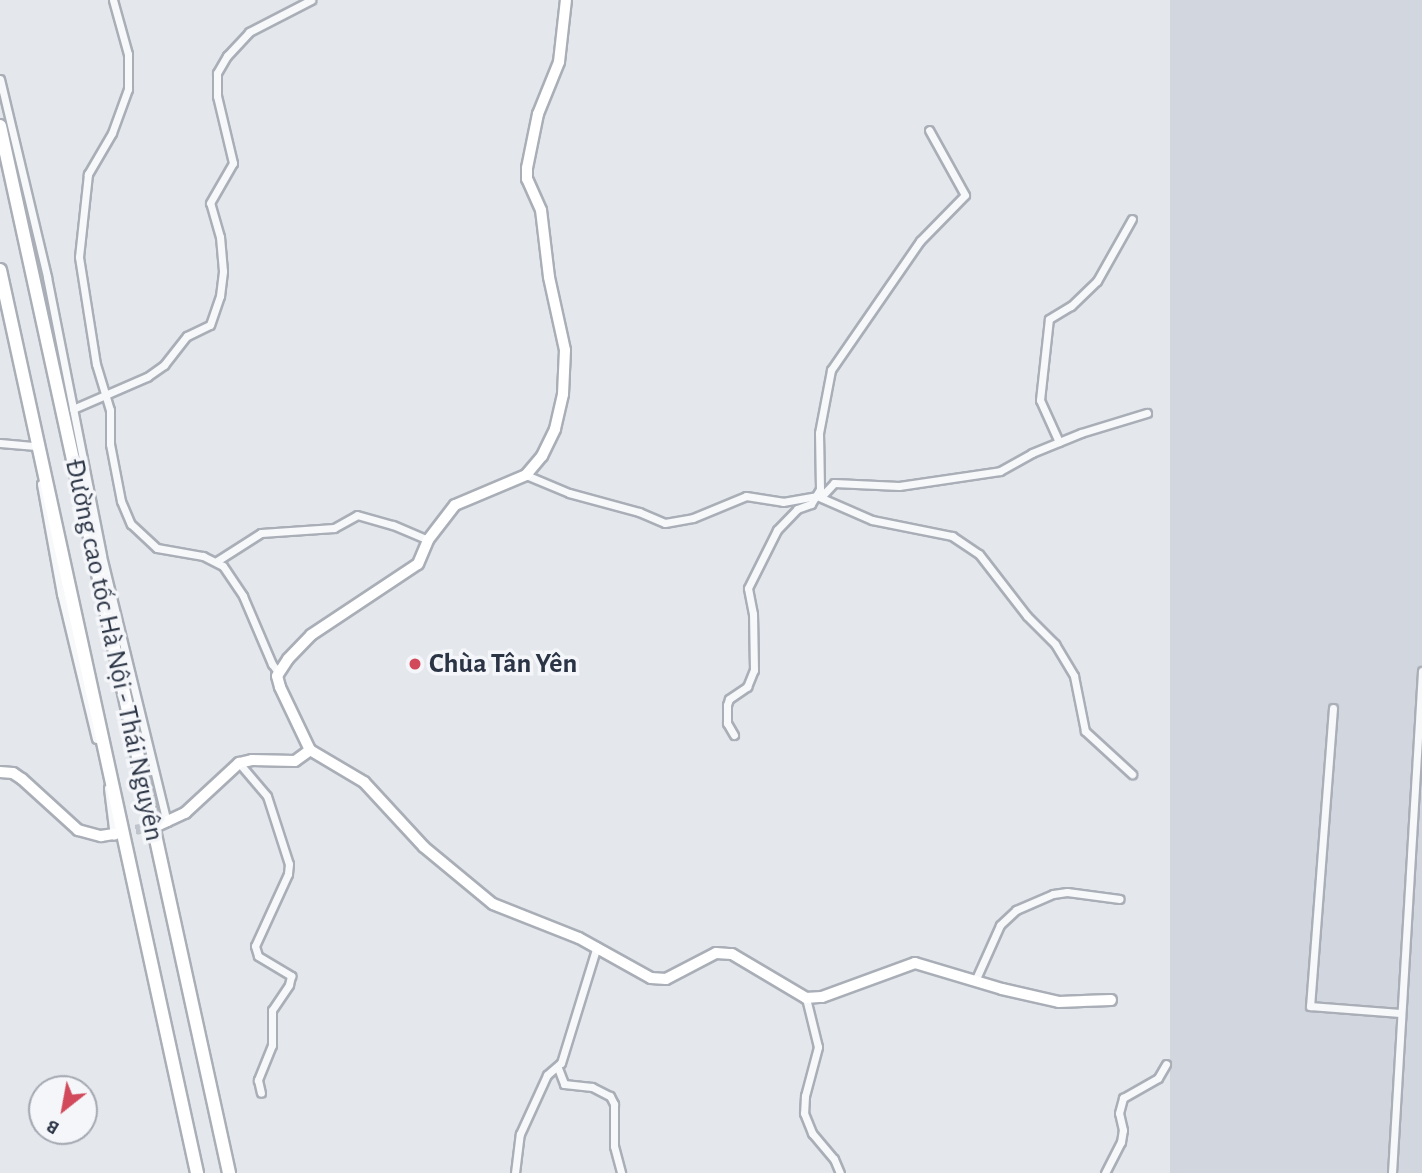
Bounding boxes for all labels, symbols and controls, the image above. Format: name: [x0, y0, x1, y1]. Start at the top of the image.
street label: Đường cao tốc Hà Nội - Thái Nguyên: [57, 456, 171, 844]
place label: Chùa Tân Yên: [429, 647, 577, 681]
marker: Chùa Tân Yên: [407, 656, 423, 672]
north arrow: [28, 1075, 98, 1145]
text: B: [43, 1116, 63, 1138]

